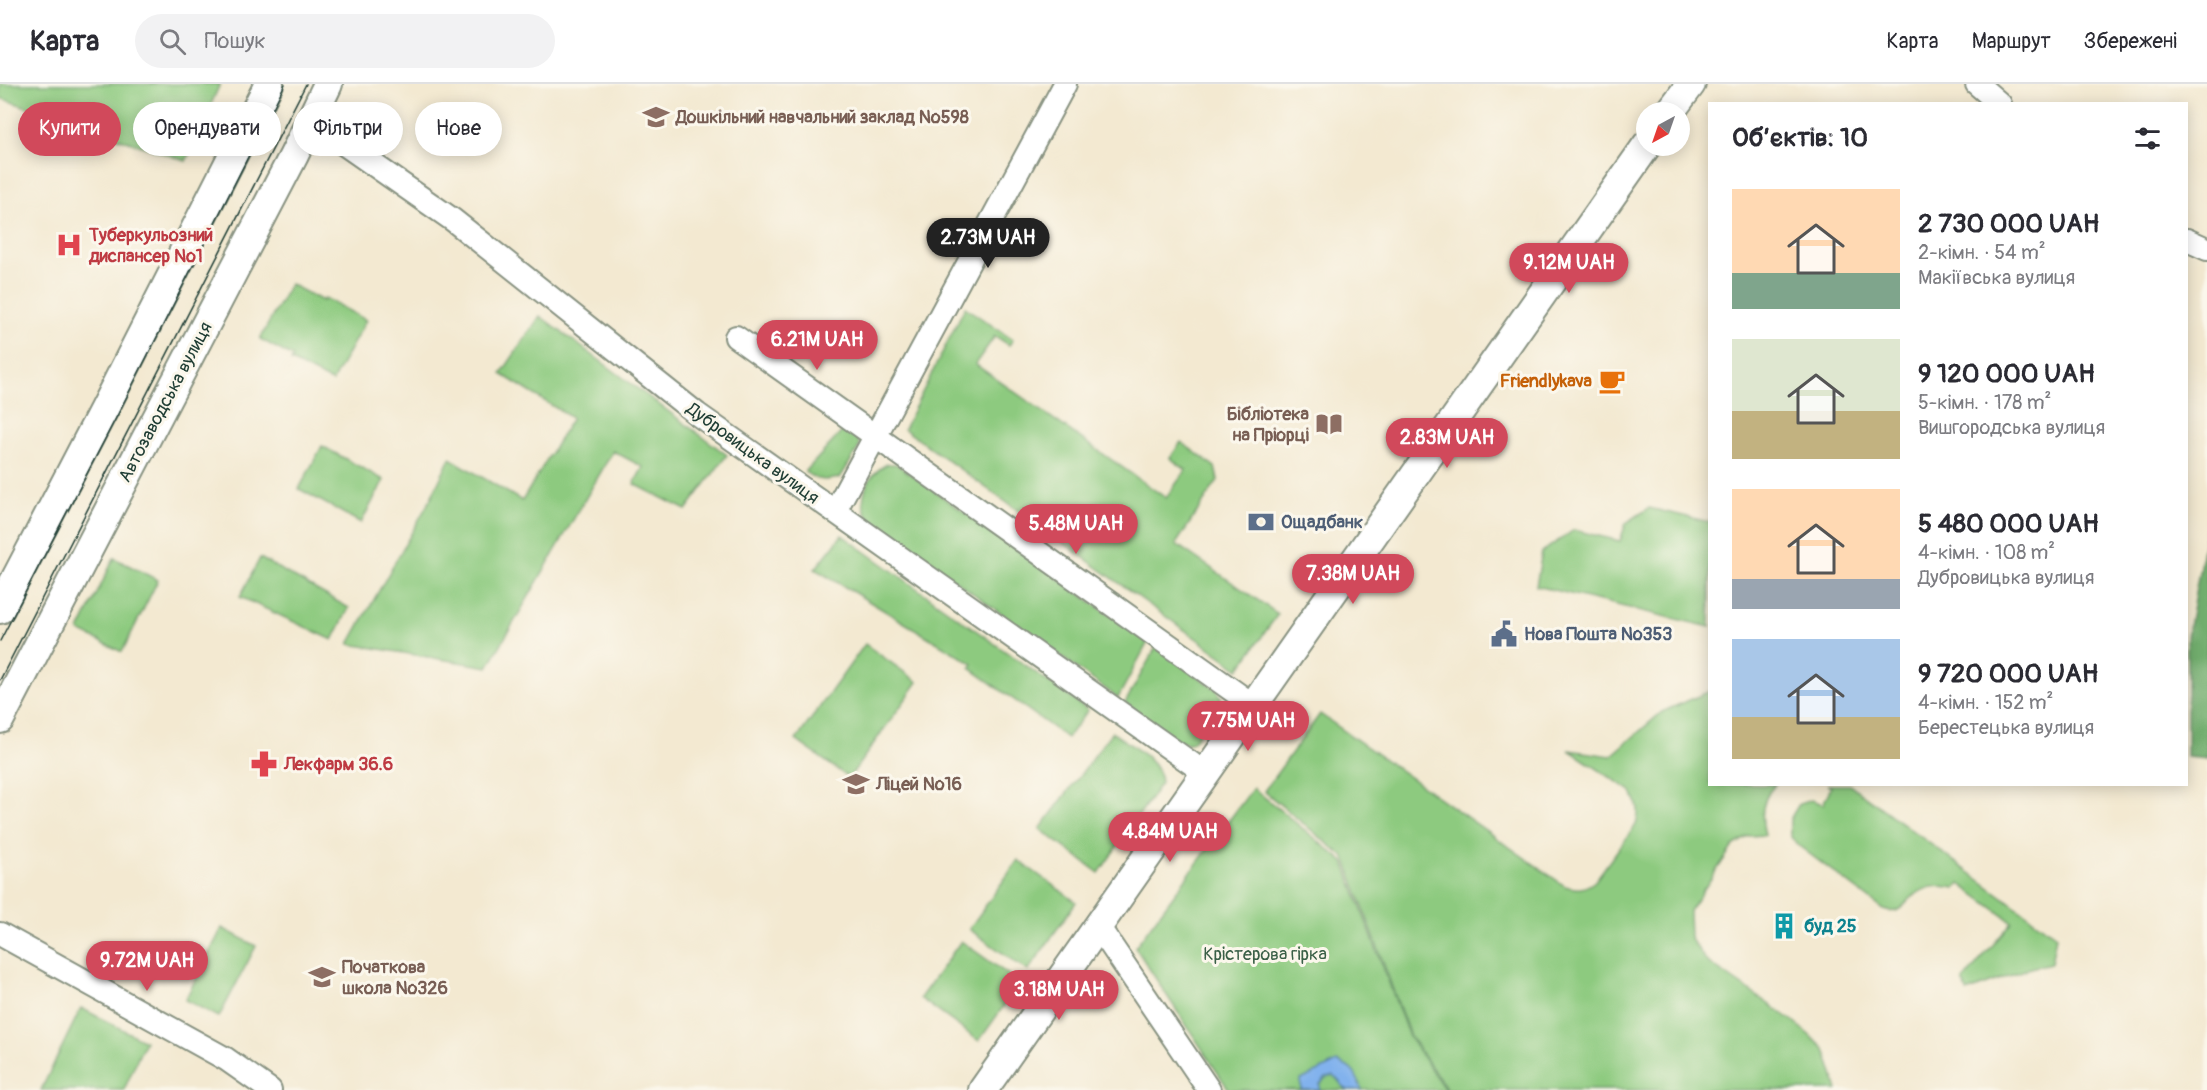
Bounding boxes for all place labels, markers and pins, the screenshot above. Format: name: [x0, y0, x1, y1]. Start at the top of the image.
school or university icon: Дошкільний навчальний заклад №598: [641, 102, 671, 132]
place label: Дошкільний навчальний заклад №598: [675, 106, 969, 129]
pin: 2.73M UAH: [919, 218, 1057, 269]
place label: Туберкульозний диспансер №1: [88, 224, 213, 268]
hospital icon: Туберкульозний диспансер №1: [54, 230, 84, 260]
pin: 9.12M UAH: [1500, 243, 1638, 294]
pin: 6.21M UAH: [748, 320, 886, 371]
cafe icon: Friendlykava: [1597, 366, 1627, 396]
place label: Friendlykava: [1500, 370, 1593, 393]
place label: Бібліотека на Пріорці: [1227, 403, 1310, 447]
library icon: Бібліотека на Пріорці: [1314, 409, 1344, 439]
pin: 2.83M UAH: [1378, 418, 1516, 469]
pin: 5.48M UAH: [1007, 504, 1145, 555]
bank icon: Ощадбанк: [1246, 507, 1276, 537]
place label: Ощадбанк: [1281, 511, 1363, 534]
pin: 7.38M UAH: [1284, 554, 1422, 605]
public building icon: Нова Пошта №353: [1489, 619, 1519, 649]
place label: Нова Пошта №353: [1524, 623, 1672, 646]
pin: 7.75M UAH: [1179, 701, 1317, 752]
pharmacy icon: Лекфарм 36.6: [249, 749, 279, 779]
place label: Лекфарм 36.6: [283, 753, 393, 776]
school or university icon: Ліцей №16: [841, 769, 871, 799]
place label: Ліцей №16: [875, 773, 962, 796]
pin: 4.84M UAH: [1101, 812, 1239, 863]
building icon: буд 25: [1769, 911, 1799, 941]
place label: буд 25: [1804, 915, 1857, 938]
pin: 9.72M UAH: [78, 941, 216, 992]
place label: Початкова школа №326: [342, 956, 448, 1000]
school or university icon: Початкова школа №326: [307, 962, 337, 992]
pin: 3.18M UAH: [990, 970, 1128, 1021]

